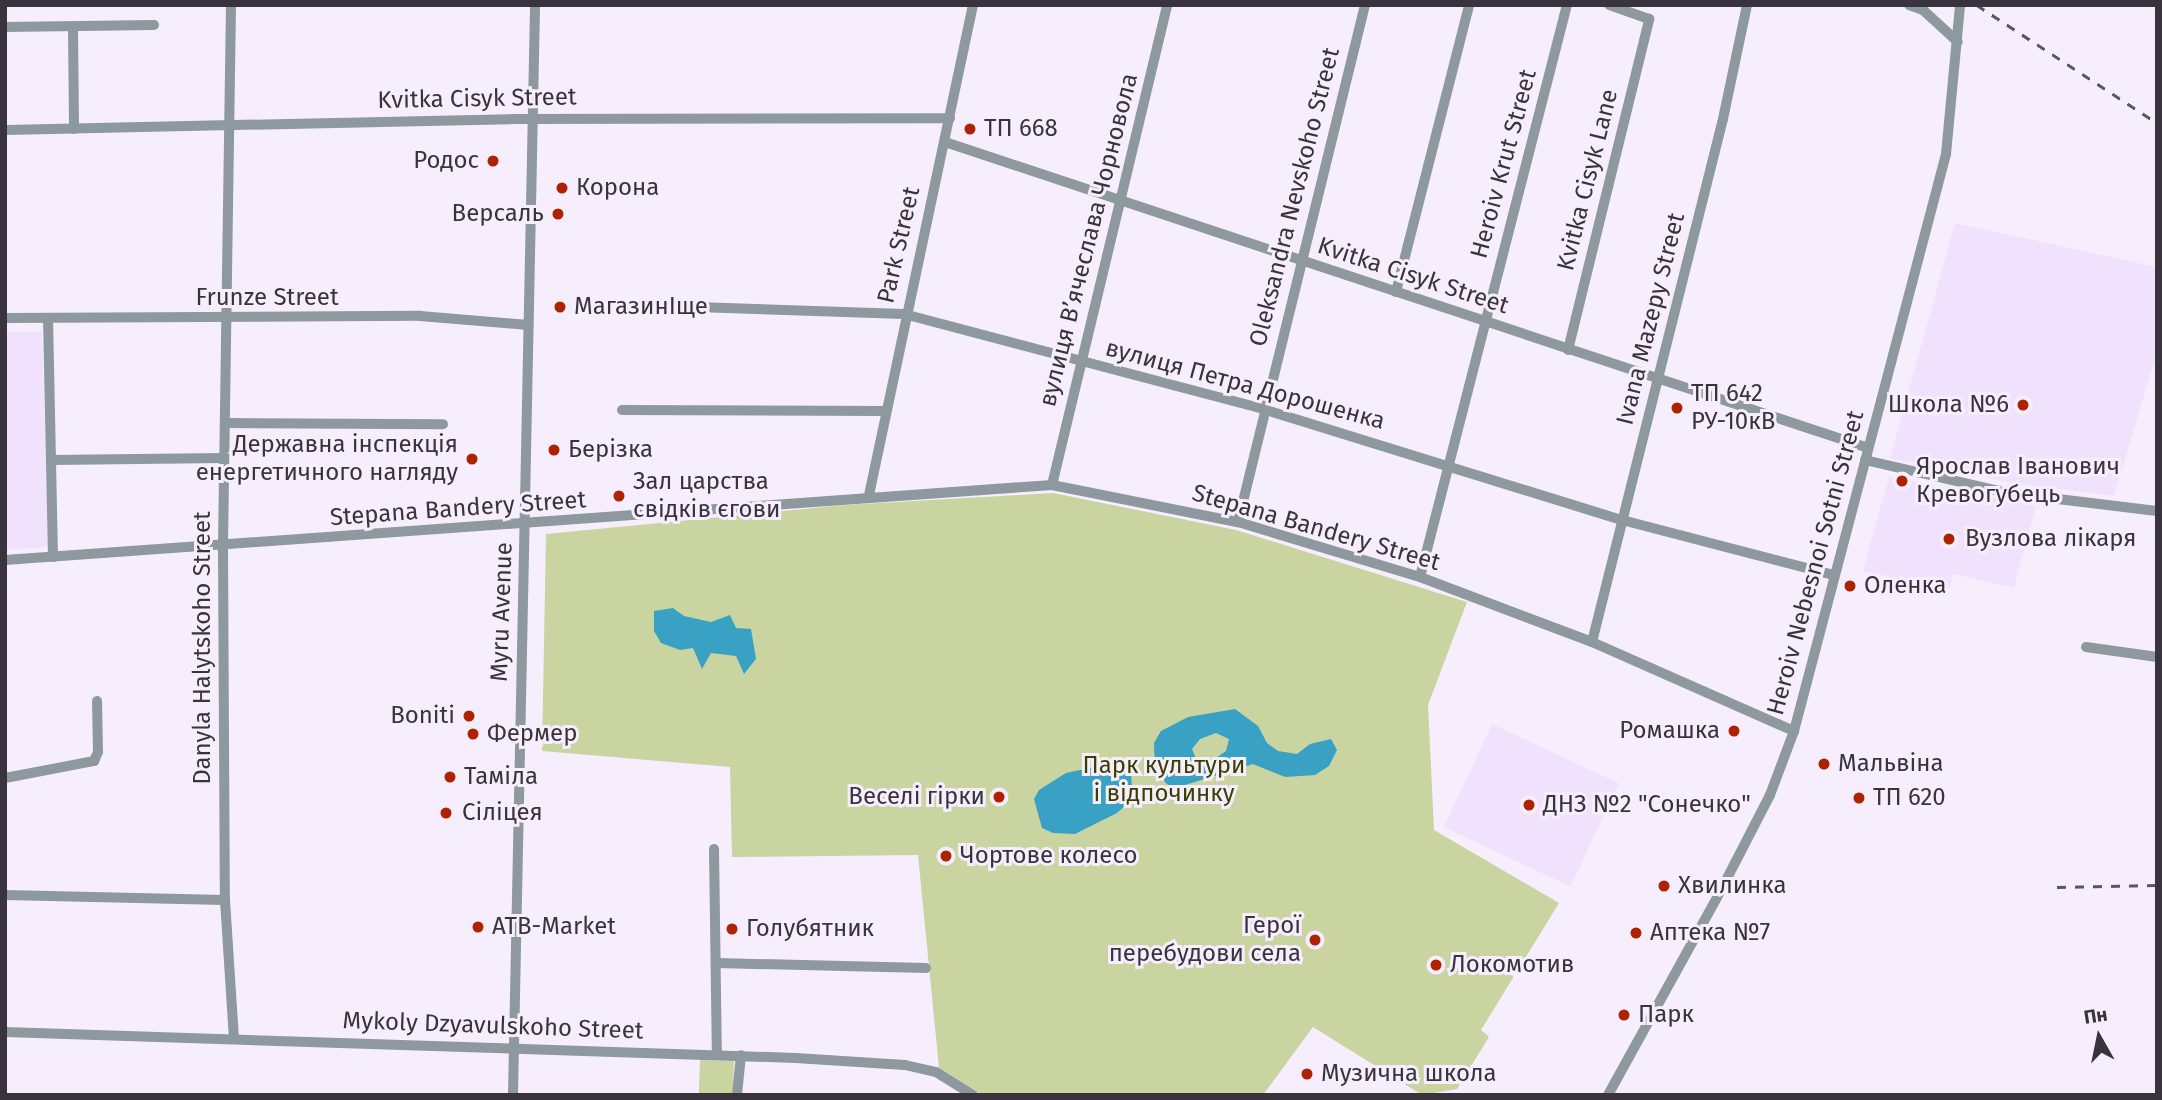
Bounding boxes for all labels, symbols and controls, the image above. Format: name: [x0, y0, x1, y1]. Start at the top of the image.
street label: Oleksandra Nevskoho Street: [1244, 45, 1346, 349]
street label: Heroiv Krut Street: [1465, 66, 1543, 262]
street label: вулиця Вʼячеслава Чорновола: [1034, 70, 1144, 410]
street label: Kvitka Cisyk Street: [377, 83, 577, 115]
street label: Kvitka Cisyk Lane: [1552, 86, 1624, 274]
place label: ТП 668: [984, 115, 1058, 143]
marker: ТП 668: [962, 121, 978, 137]
place label: Родос: [413, 147, 479, 175]
marker: Родос: [485, 153, 501, 169]
place label: Корона: [576, 174, 659, 202]
marker: Корона: [554, 180, 570, 196]
street label: Park Street: [872, 184, 926, 306]
place label: Версаль: [452, 200, 544, 228]
marker: Версаль: [550, 206, 566, 222]
street label: Ivana Mazepy Street: [1611, 210, 1691, 428]
street label: Kvitka Cisyk Street: [1314, 232, 1512, 320]
street label: Frunze Street: [195, 284, 339, 312]
place label: МагазинІще: [574, 293, 708, 321]
marker: МагазинІще: [552, 299, 568, 315]
street label: вулиця Петра Дорошенка: [1102, 334, 1388, 436]
place label: ТП 642 РУ-10кВ: [1691, 380, 1775, 436]
place label: Школа №6: [1888, 391, 2009, 419]
marker: Школа №6: [2015, 397, 2031, 413]
marker: ТП 642 РУ-10кВ: [1669, 400, 1685, 416]
street label: Heroiv Nebesnoi Sotni Street: [1761, 408, 1871, 718]
place label: Державна інспекція енергетичного нагляду: [196, 431, 458, 487]
place label: Берізка: [568, 436, 653, 464]
marker: Берізка: [546, 442, 562, 458]
marker: Державна інспекція енергетичного нагляду: [464, 451, 480, 467]
place label: Ярослав Іванович Кревогубець: [1916, 453, 2120, 509]
place label: Зал царства свідків єгови: [633, 468, 781, 524]
marker: Ярослав Іванович Кревогубець: [1894, 473, 1910, 489]
street label: Stepana Bandery Street: [1189, 479, 1443, 577]
street label: Stepana Bandery Street: [329, 486, 587, 532]
marker: Зал царства свідків єгови: [611, 488, 627, 504]
street label: Danyla Halytskoho Street: [189, 511, 217, 785]
place label: Вузлова лікаря: [1965, 525, 2136, 553]
marker: Вузлова лікаря: [1939, 529, 1959, 549]
street label: Myru Avenue: [485, 542, 519, 682]
place label: Оленка: [1864, 572, 1947, 600]
marker: Оленка: [1842, 578, 1858, 594]
place label: Boniti: [390, 702, 455, 730]
marker: Boniti: [461, 708, 477, 724]
place label: Ромашка: [1619, 717, 1720, 745]
place label: Фермер: [487, 720, 577, 748]
marker: Ромашка: [1726, 723, 1742, 739]
marker: Фермер: [465, 726, 481, 742]
place label: Мальвіна: [1838, 750, 1944, 778]
park label: Парк культури і відпочинку: [1082, 752, 1246, 808]
marker: Мальвіна: [1816, 756, 1832, 772]
place label: Таміла: [464, 763, 538, 791]
marker: Таміла: [442, 769, 458, 785]
place label: Веселі гірки: [848, 783, 985, 811]
place label: ТП 620: [1873, 784, 1946, 812]
marker: Веселі гірки: [991, 789, 1007, 805]
marker: ТП 620: [1851, 790, 1867, 806]
place label: ДНЗ №2 "Сонечко": [1543, 791, 1751, 819]
marker: ДНЗ №2 "Сонечко": [1521, 797, 1537, 813]
place label: Сіліцея: [462, 799, 543, 827]
marker: Сіліцея: [436, 803, 456, 823]
place label: Чортове колесо: [960, 842, 1137, 870]
marker: Чортове колесо: [938, 848, 954, 864]
place label: Хвилинка: [1678, 872, 1787, 900]
marker: Хвилинка: [1656, 878, 1672, 894]
place label: Герої перебудови села: [1109, 912, 1301, 968]
place label: ATB-Market: [492, 913, 616, 941]
place label: Голубятник: [746, 915, 874, 943]
marker: ATB-Market: [470, 919, 486, 935]
place label: Аптека №7: [1650, 919, 1770, 947]
marker: Голубятник: [724, 921, 740, 937]
marker: Аптека №7: [1628, 925, 1644, 941]
marker: Герої перебудови села: [1307, 932, 1323, 948]
place label: Локомотив: [1450, 951, 1574, 979]
marker: Локомотив: [1428, 957, 1444, 973]
place label: Парк: [1638, 1001, 1694, 1029]
north arrow: [2064, 1002, 2134, 1072]
text: Пн: [2082, 1003, 2109, 1029]
street label: Mykoly Dzyavulskoho Street: [342, 1006, 644, 1046]
marker: Парк: [1616, 1007, 1632, 1023]
place label: Музична школа: [1321, 1060, 1497, 1088]
marker: Музична школа: [1299, 1066, 1315, 1082]

